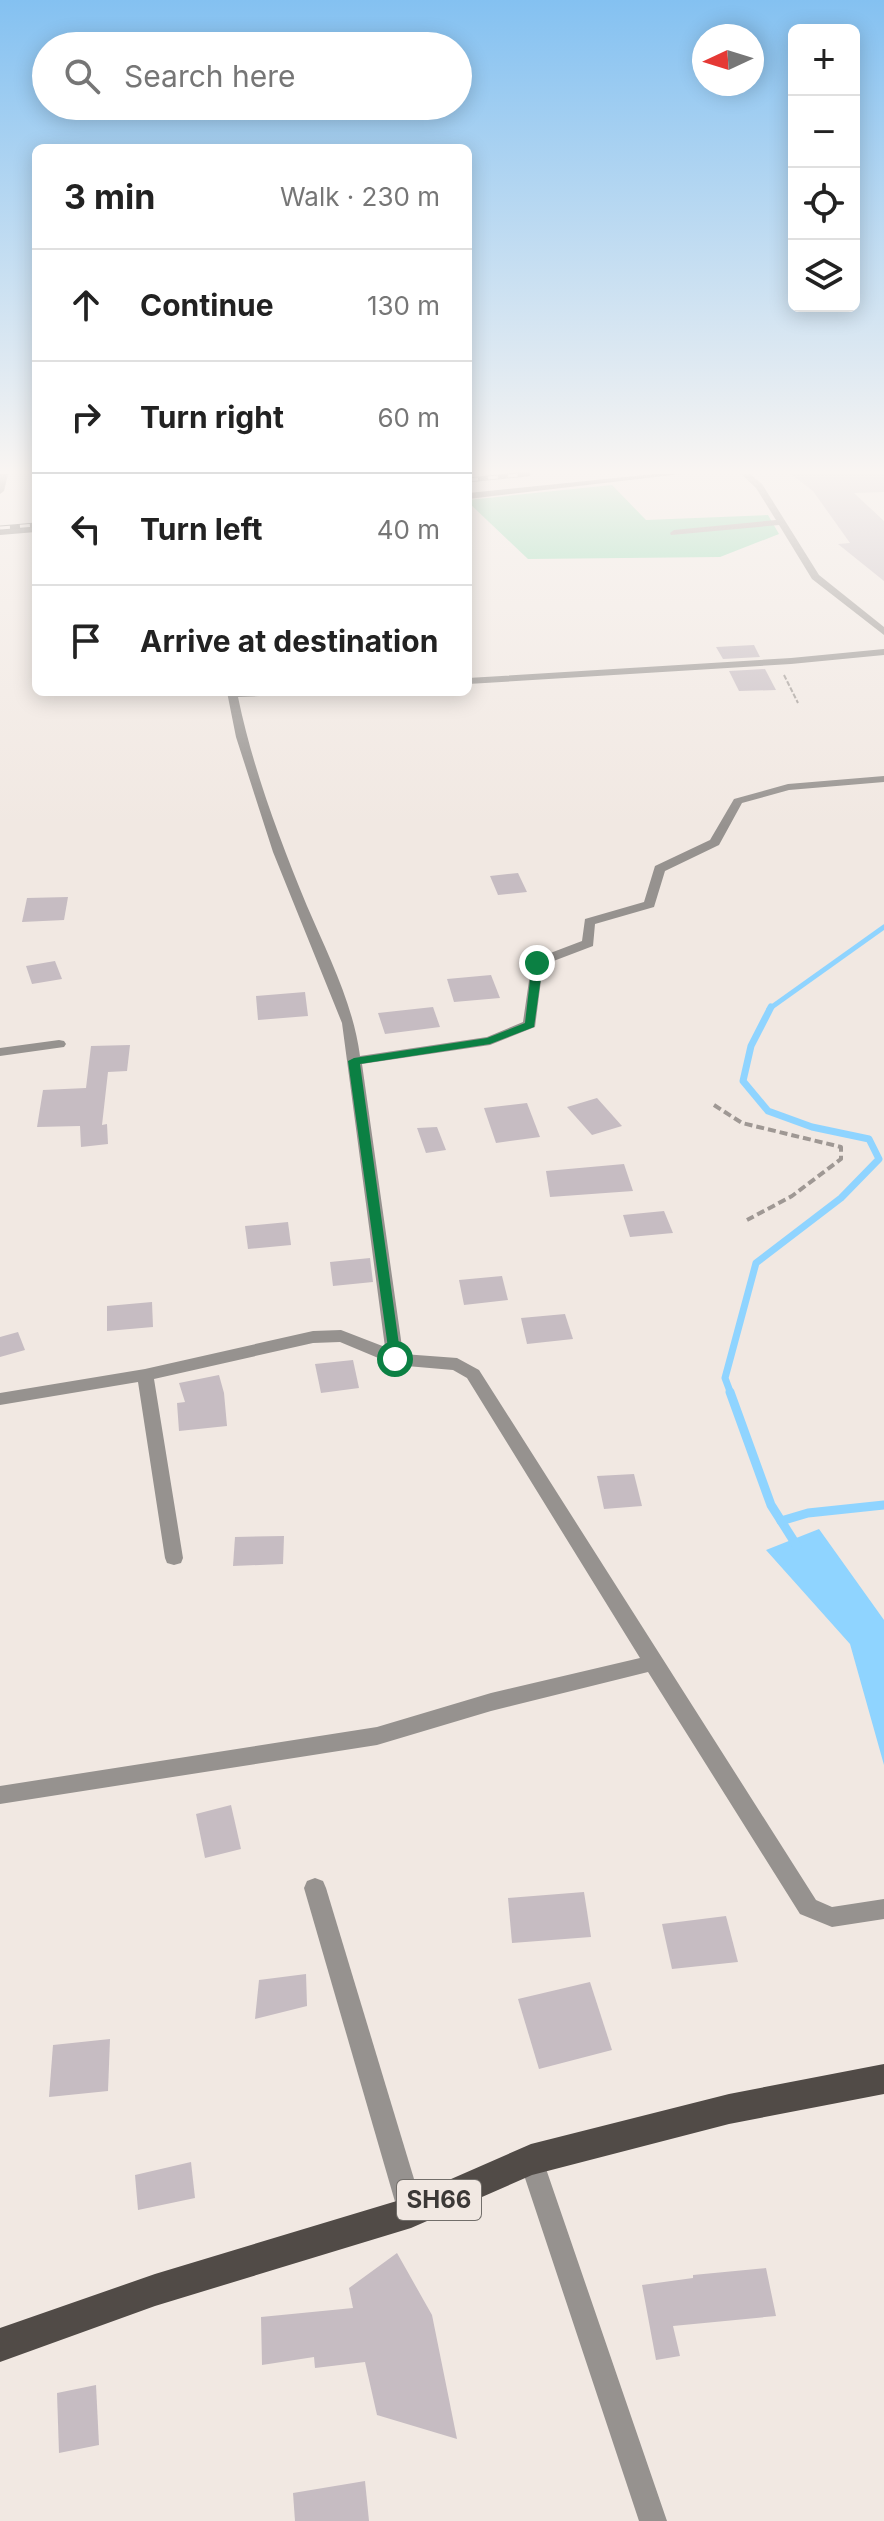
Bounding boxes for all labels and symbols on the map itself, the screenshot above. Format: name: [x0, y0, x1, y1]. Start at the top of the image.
north arrow: [692, 24, 764, 96]
route end: [519, 945, 555, 981]
route start: [377, 1341, 413, 1377]
road number: SH66: [397, 2180, 481, 2220]

